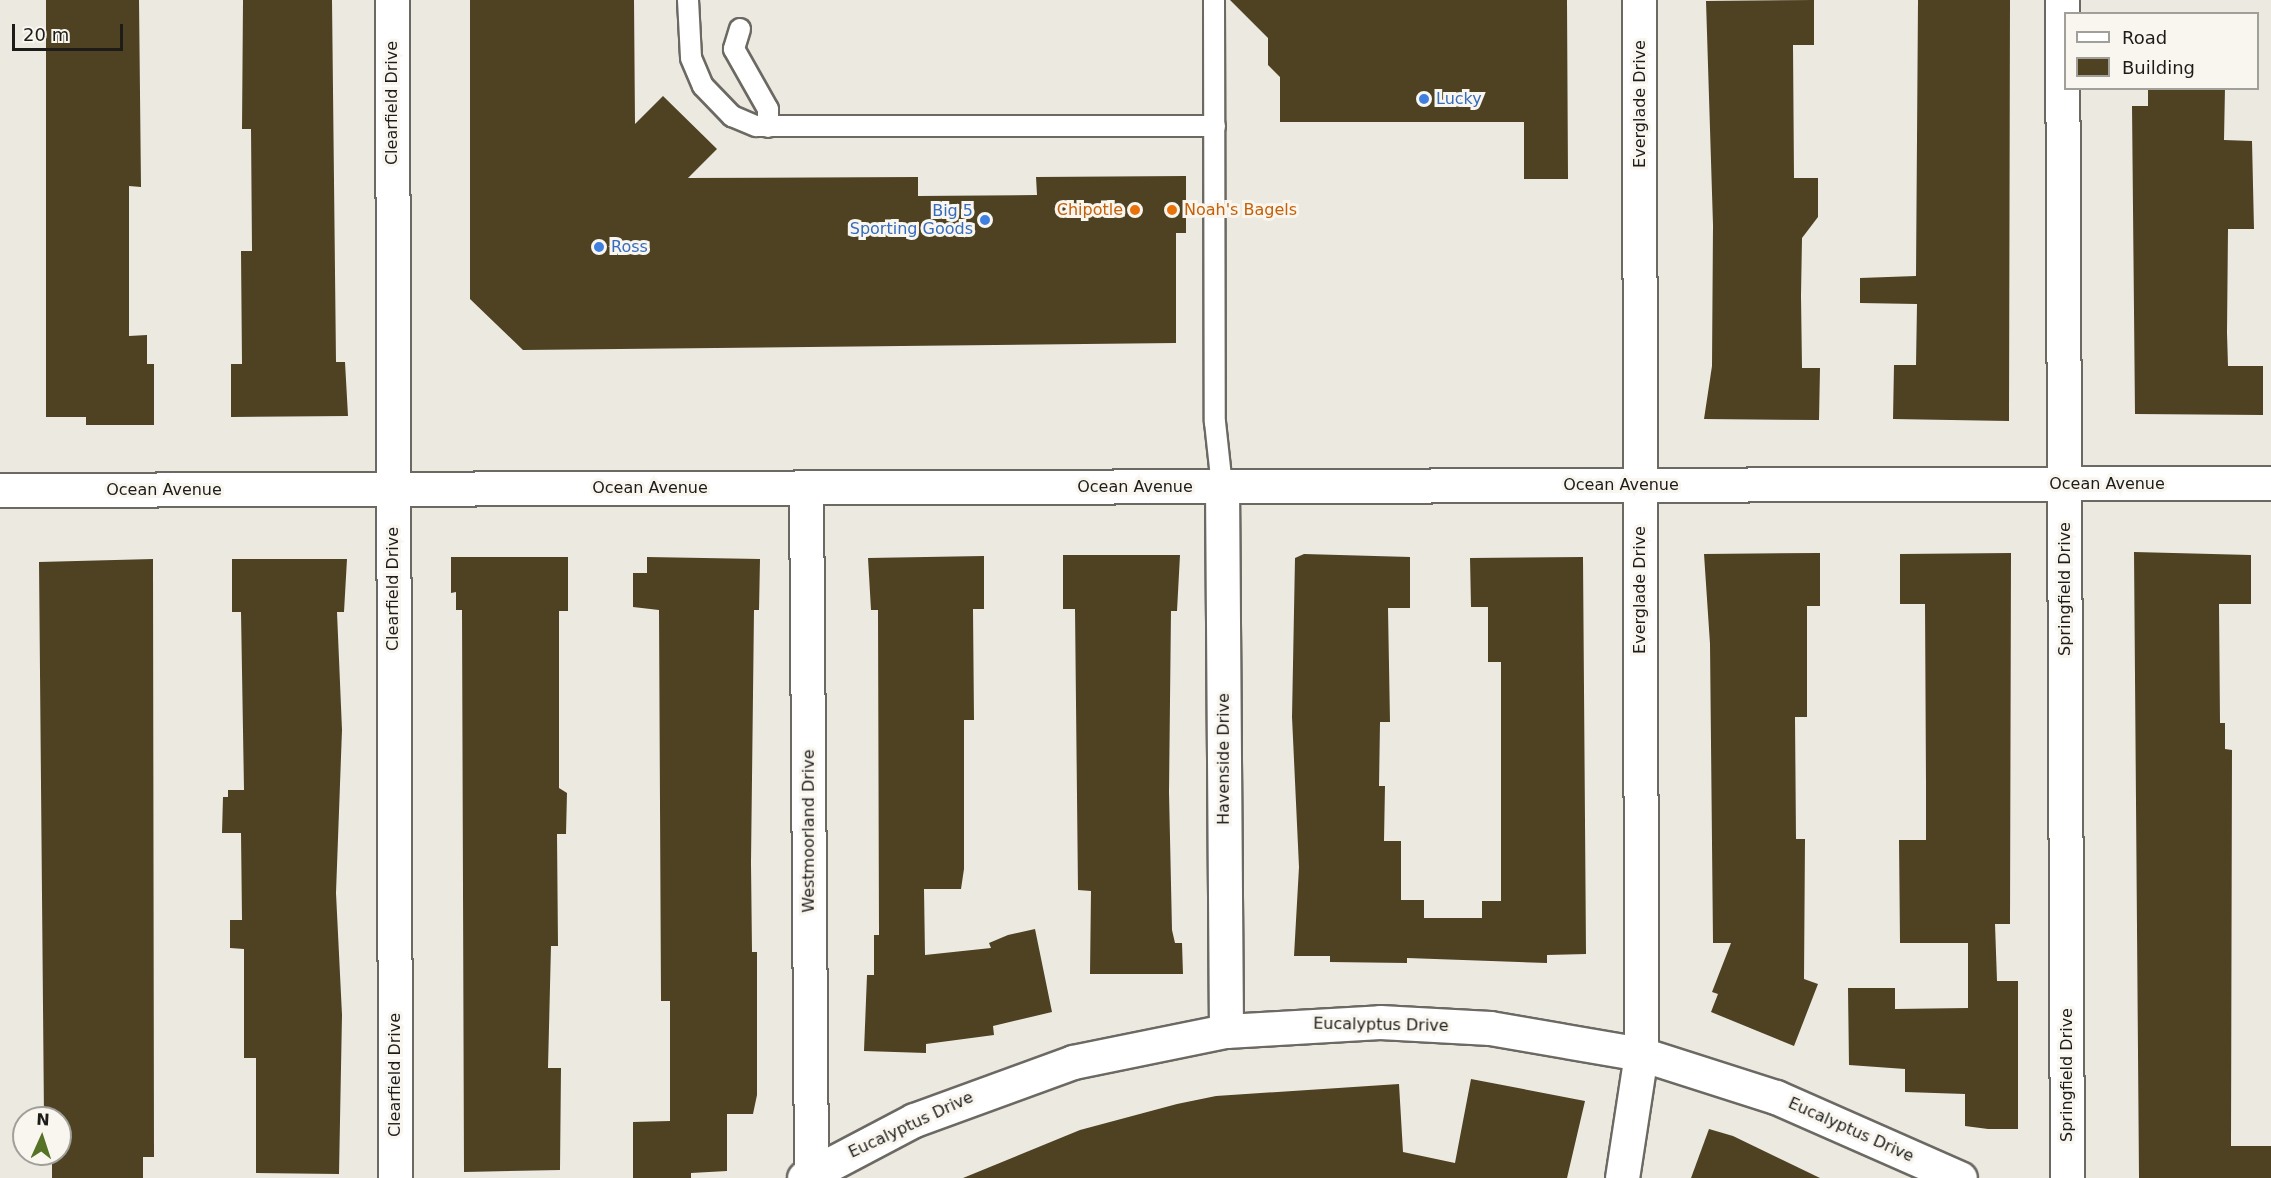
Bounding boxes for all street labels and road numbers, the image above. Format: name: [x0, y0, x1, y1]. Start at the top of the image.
street label: Everglade Drive: [1630, 40, 1650, 168]
street label: Clearfield Drive: [382, 41, 402, 165]
street label: Ocean Avenue: [2049, 474, 2165, 494]
street label: Ocean Avenue: [1563, 475, 1679, 495]
street label: Ocean Avenue: [1077, 477, 1193, 497]
street label: Ocean Avenue: [592, 478, 708, 498]
street label: Ocean Avenue: [106, 480, 222, 500]
street label: Springfield Drive: [2055, 522, 2075, 656]
street label: Everglade Drive: [1630, 526, 1650, 654]
street label: Clearfield Drive: [383, 527, 403, 651]
street label: Havenside Drive: [1214, 693, 1234, 825]
street label: Westmoorland Drive: [799, 749, 819, 913]
street label: Springfield Drive: [2057, 1008, 2077, 1142]
street label: Clearfield Drive: [385, 1013, 405, 1137]
street label: Eucalyptus Drive: [1313, 1014, 1449, 1036]
street label: Eucalyptus Drive: [846, 1088, 976, 1162]
street label: Eucalyptus Drive: [1785, 1094, 1917, 1166]

